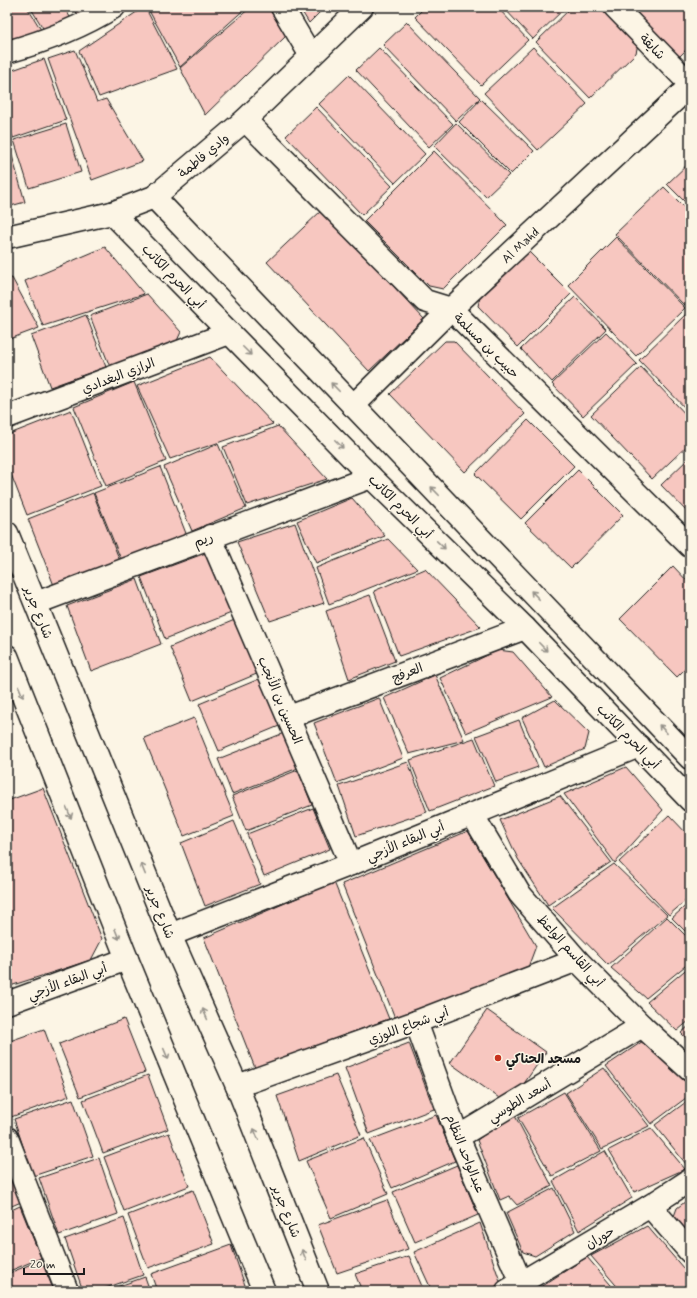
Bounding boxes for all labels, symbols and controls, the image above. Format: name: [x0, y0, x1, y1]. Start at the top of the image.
street label: شايقة: [635, 30, 668, 64]
street label: وادي فاطمة: [175, 130, 233, 182]
street label: Al Mahd: [498, 224, 543, 268]
street label: أبي الحرم الكاتب: [136, 241, 209, 315]
street label: حبيب بن مسلمة: [450, 310, 522, 383]
one-way arrow: [242, 346, 252, 356]
street label: الرازي البغدادي: [80, 355, 158, 398]
one-way arrow: [330, 382, 340, 392]
one-way arrow: [334, 439, 343, 449]
street label: أبي الحرم الكاتب: [363, 471, 436, 545]
one-way arrow: [430, 486, 440, 496]
street label: ريم: [191, 529, 216, 553]
one-way arrow: [436, 540, 446, 550]
street label: شارع جرير: [19, 583, 56, 641]
one-way arrow: [530, 590, 540, 600]
one-way arrow: [538, 642, 548, 652]
street label: الحسين بن الأنجب: [253, 654, 307, 747]
street label: العرفج: [390, 660, 426, 687]
one-way arrow: [18, 686, 26, 698]
street label: أبي الحرم الكاتب: [591, 701, 664, 775]
one-way arrow: [659, 724, 668, 734]
one-way arrow: [66, 807, 74, 819]
street label: أبي البقاء الأزجي: [364, 817, 449, 868]
one-way arrow: [139, 863, 147, 875]
street label: شارع جرير: [141, 883, 178, 941]
street label: أبي القاسم الواعظ: [531, 911, 608, 993]
one-way arrow: [113, 927, 121, 939]
street label: أبي البقاء الأزجي: [25, 959, 111, 1006]
street label: أبي شجاع اللوزي: [366, 1004, 453, 1051]
one-way arrow: [201, 1009, 208, 1021]
one-way arrow: [163, 1048, 170, 1060]
place label: مسجد الحناكي: [506, 1051, 581, 1071]
marker: مسجد الحناكي: [493, 1053, 503, 1063]
street label: أسعد الطوسي: [485, 1075, 556, 1129]
street label: عبدالواحد النظام: [440, 1112, 488, 1196]
one-way arrow: [252, 1128, 259, 1140]
street label: شارع جرير: [267, 1182, 304, 1240]
street label: حوران: [583, 1223, 617, 1253]
one-way arrow: [299, 1249, 307, 1261]
scale bar: [24, 1250, 84, 1276]
text: 20 m: [30, 1257, 56, 1273]

